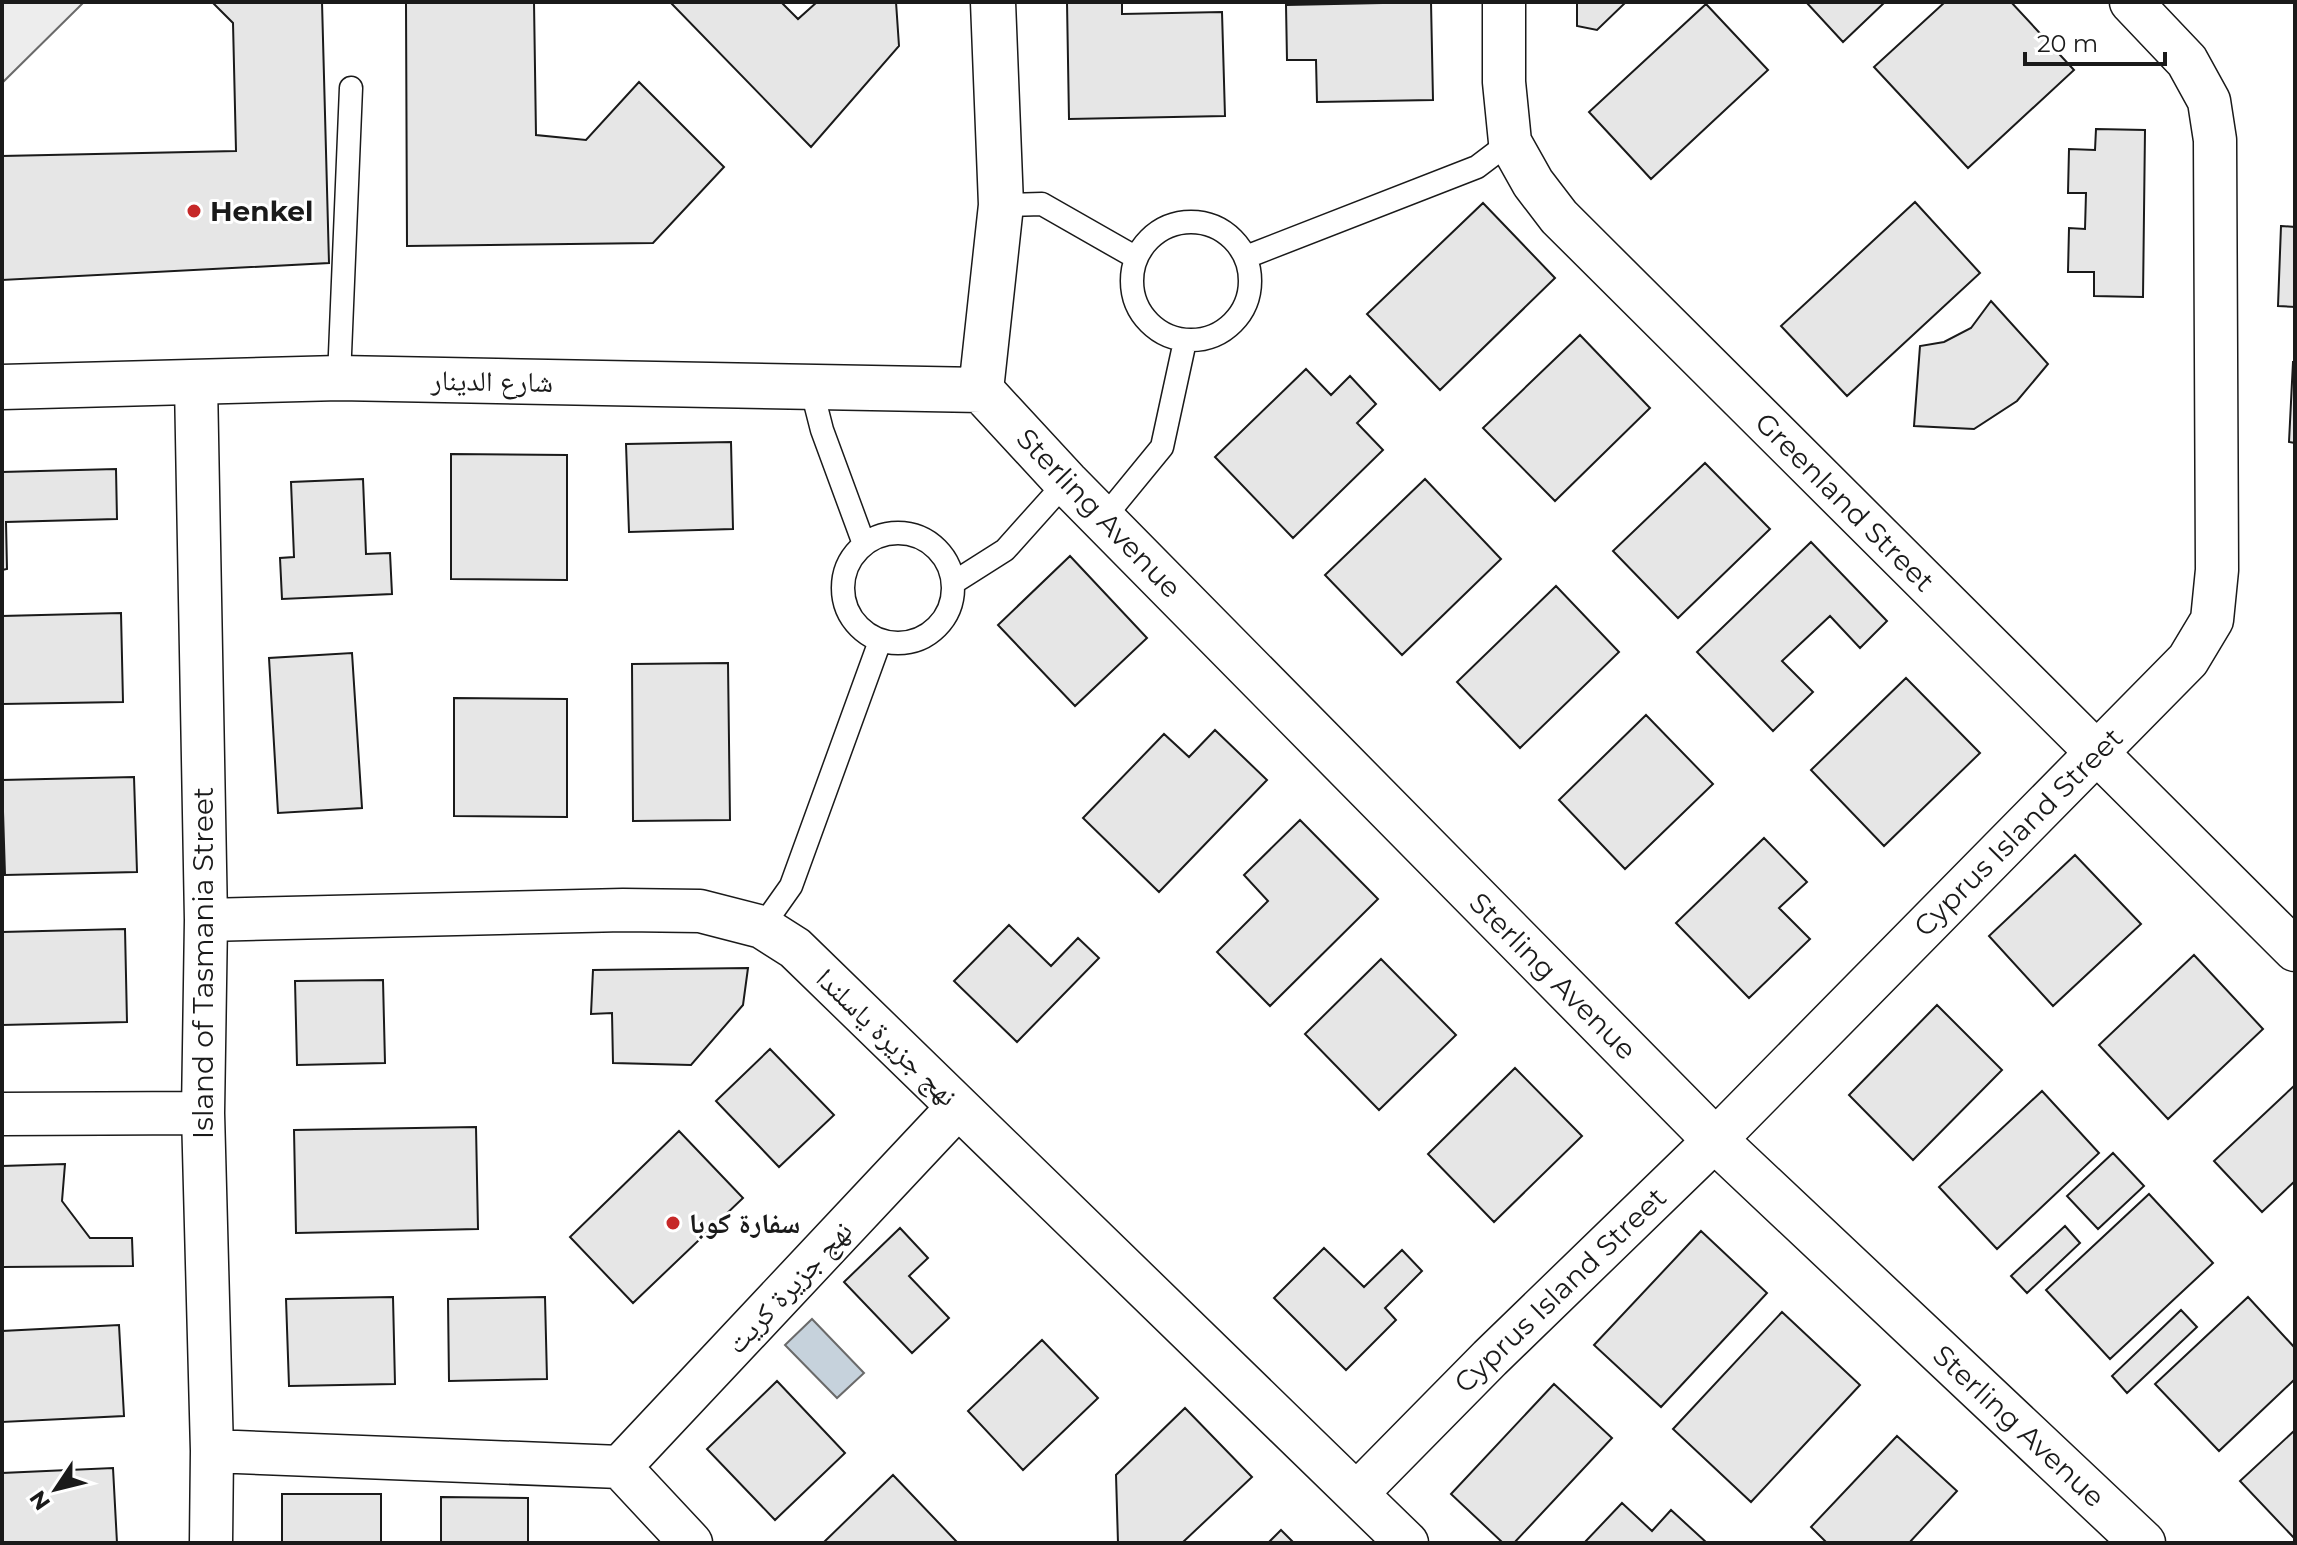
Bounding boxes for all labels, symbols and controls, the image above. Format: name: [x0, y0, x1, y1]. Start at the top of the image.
scale bar: [2025, 16, 2165, 66]
text: 20 m: [2037, 29, 2098, 58]
place label: Henkel: [210, 194, 313, 228]
marker: Henkel: [185, 202, 203, 220]
street label: شارع الدينار: [430, 363, 553, 400]
street label: Greenland Street: [1748, 405, 1942, 599]
street label: Sterling Avenue: [1010, 421, 1188, 605]
street label: Cyprus Island Street: [1907, 721, 2129, 943]
street label: Island of Tasmania Street: [186, 787, 220, 1139]
street label: Sterling Avenue: [1462, 885, 1644, 1067]
street label: نهج جزيرة ياسلندا: [809, 961, 965, 1114]
street label: Cyprus Island Street: [1447, 1180, 1673, 1400]
place label: سفارة كوبا: [689, 1206, 800, 1240]
marker: سفارة كوبا: [664, 1214, 682, 1232]
street label: نهج جزيرة كريت: [719, 1214, 860, 1361]
street label: Sterling Avenue: [1926, 1338, 2112, 1514]
north arrow: [16, 1449, 96, 1529]
text: N: [24, 1485, 56, 1515]

